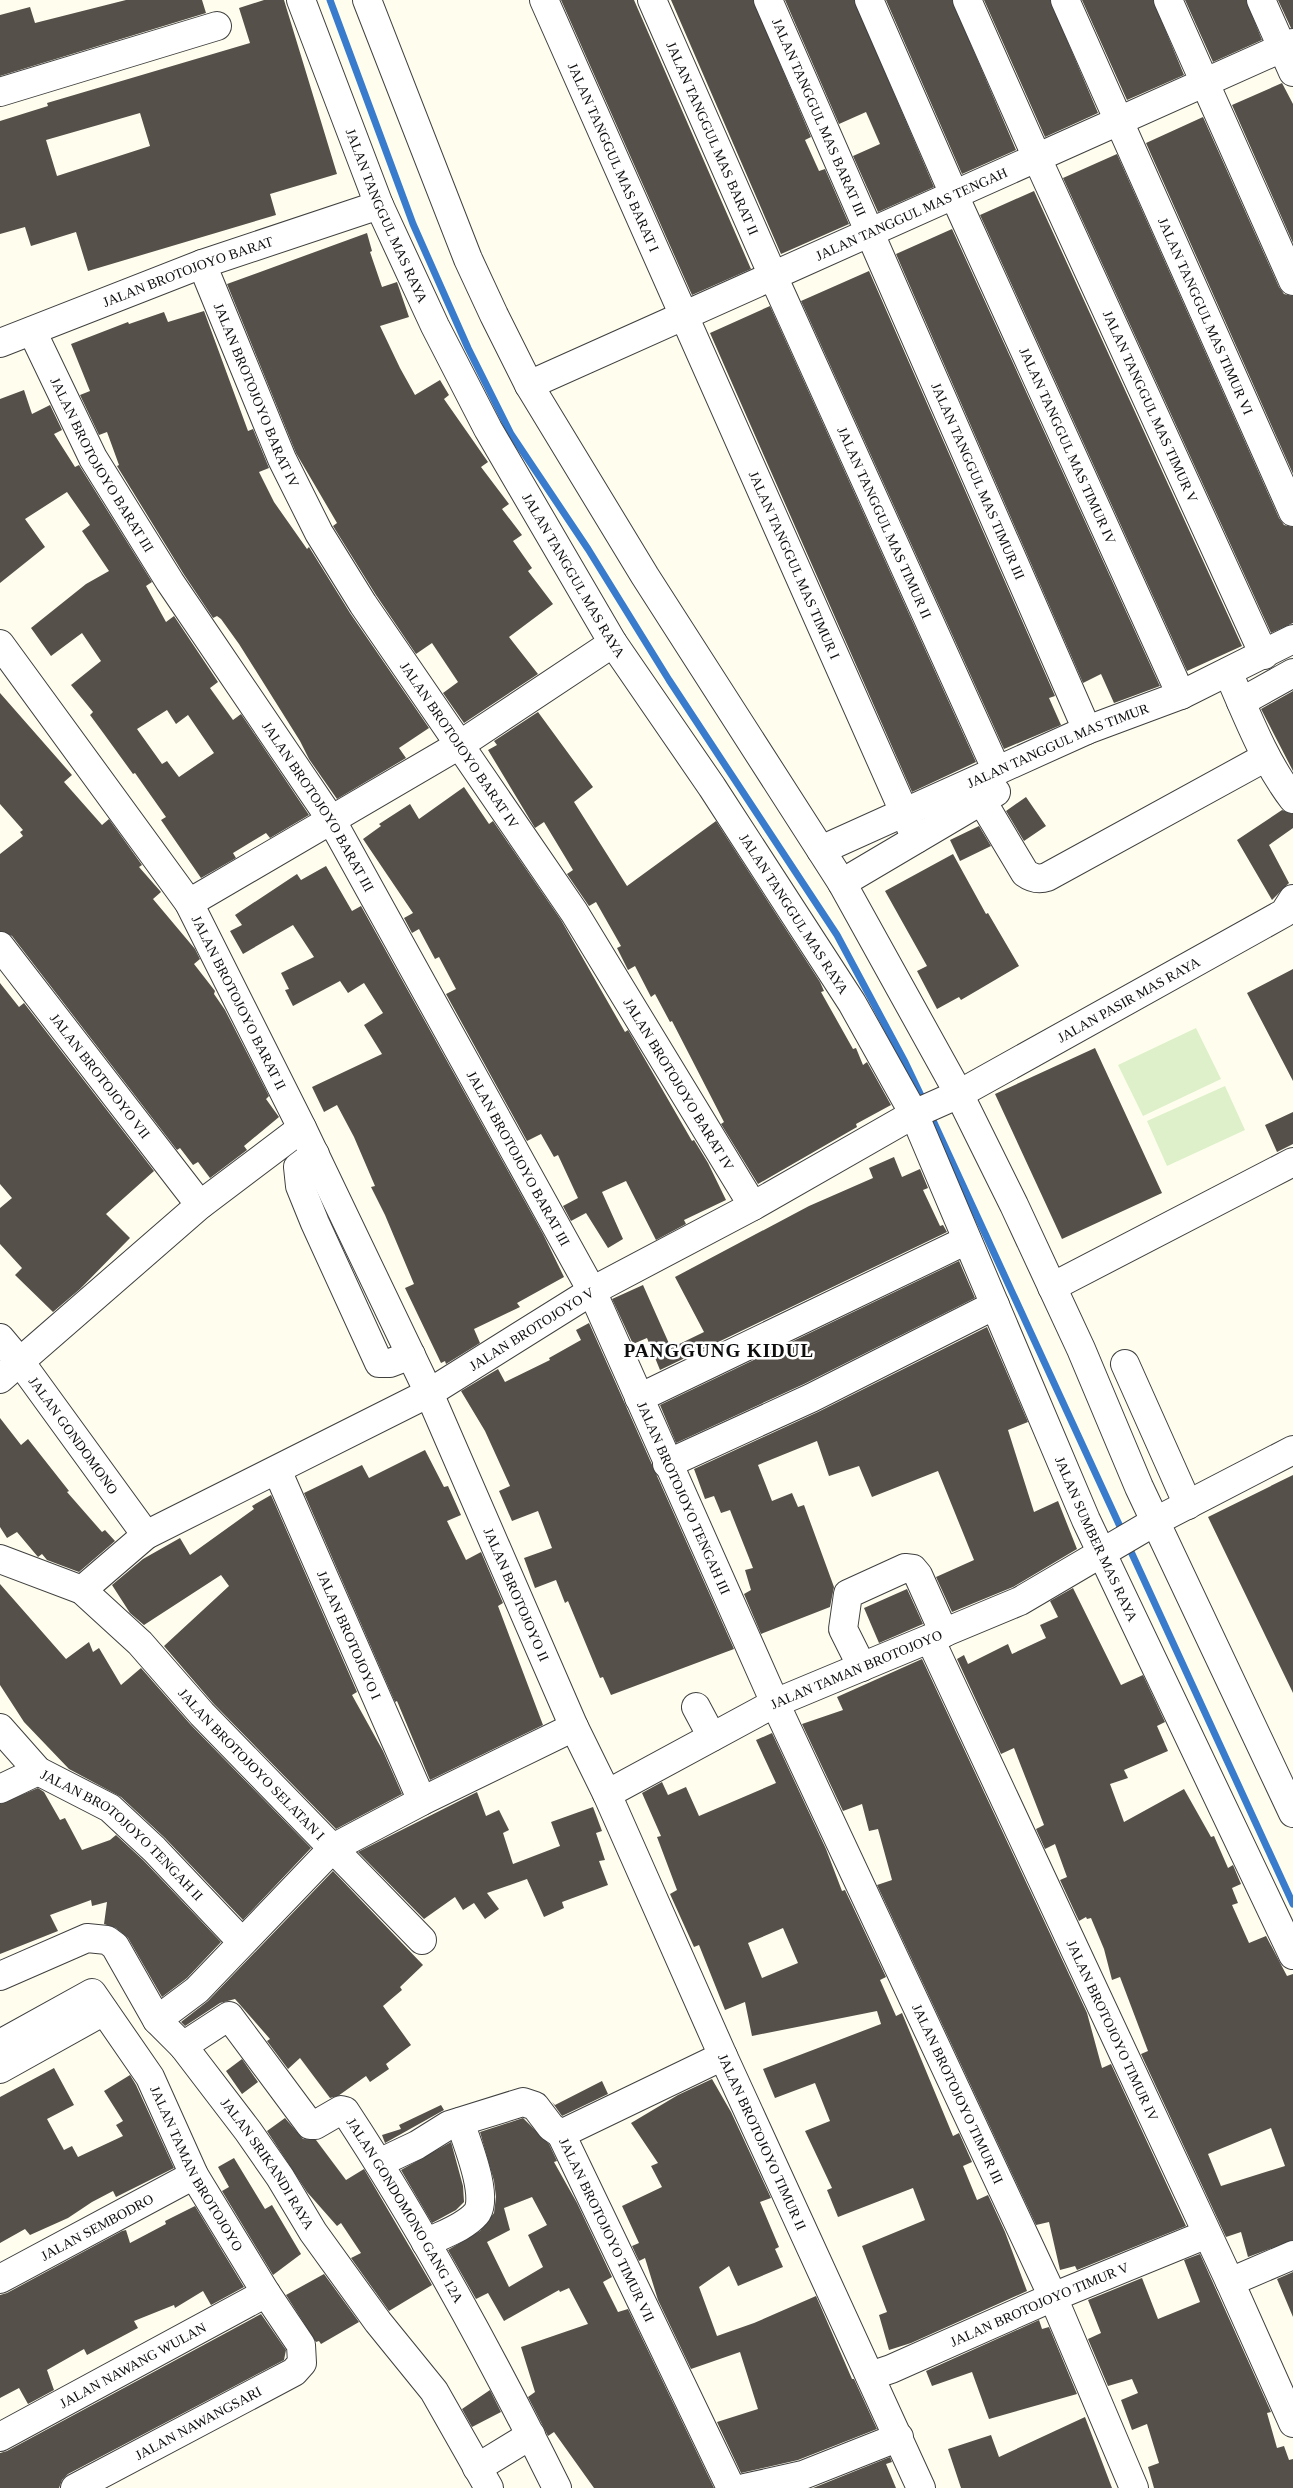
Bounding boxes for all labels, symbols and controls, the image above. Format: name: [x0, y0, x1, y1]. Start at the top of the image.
street label: JALAN TANGGUL MAS BARAT III: [769, 16, 869, 219]
street label: JALAN TANGGUL MAS BARAT II: [663, 39, 761, 238]
street label: JALAN TANGGUL MAS BARAT I: [565, 61, 662, 254]
street label: JALAN TANGGUL MAS RAYA: [343, 126, 431, 306]
street label: JALAN TANGGUL MAS TENGAH: [813, 165, 1010, 264]
street label: JALAN TANGGUL MAS TIMUR VI: [1155, 215, 1256, 417]
street label: JALAN BROTOJOYO BARAT: [101, 234, 275, 310]
street label: JALAN BROTOJOYO BARAT IV: [211, 301, 302, 490]
street label: JALAN TANGGUL MAS TIMUR V: [1100, 308, 1200, 505]
street label: JALAN TANGGUL MAS TIMUR IV: [1016, 345, 1118, 547]
street label: JALAN BROTOJOYO BARAT III: [47, 375, 157, 555]
street label: JALAN TANGGUL MAS TIMUR III: [928, 380, 1028, 582]
street label: JALAN TANGGUL MAS TIMUR II: [834, 425, 934, 621]
street label: JALAN TANGGUL MAS TIMUR I: [746, 469, 842, 662]
street label: JALAN TANGGUL MAS RAYA: [519, 491, 628, 661]
street label: JALAN BROTOJOYO BARAT IV: [397, 659, 521, 831]
street label: JALAN TANGGUL MAS TIMUR: [965, 700, 1152, 791]
street label: JALAN BROTOJOYO BARAT III: [259, 719, 377, 895]
street label: JALAN TANGGUL MAS RAYA: [736, 831, 852, 998]
street label: JALAN BROTOJOYO BARAT II: [189, 913, 289, 1093]
street label: JALAN PASIR MAS RAYA: [1055, 954, 1203, 1046]
street label: JALAN BROTOJOYO BARAT IV: [620, 996, 736, 1173]
street label: JALAN BROTOJOYO VII: [47, 1011, 153, 1142]
street label: JALAN BROTOJOYO BARAT III: [464, 1068, 573, 1249]
street label: JALAN BROTOJOYO V: [467, 1285, 597, 1374]
district label: PANGGUNG KIDUL: [624, 1340, 814, 1361]
street label: JALAN GONDOMONO: [26, 1374, 121, 1497]
street label: JALAN BROTOJOYO TENGAH III: [634, 1399, 733, 1597]
street label: JALAN SUMBER MAS RAYA: [1052, 1454, 1141, 1625]
street label: JALAN BROTOJOYO II: [481, 1526, 552, 1664]
street label: JALAN BROTOJOYO I: [314, 1568, 384, 1702]
street label: JALAN TAMAN BROTOJOYO: [768, 1627, 944, 1712]
street label: JALAN BROTOJOYO SELATAN I: [175, 1686, 328, 1843]
street label: JALAN BROTOJOYO TENGAH II: [38, 1767, 206, 1904]
street label: JALAN BROTOJOYO TIMUR IV: [1064, 1938, 1161, 2123]
street label: JALAN BROTOJOYO TIMUR III: [909, 2002, 1006, 2187]
street label: JALAN BROTOJOYO TIMUR II: [715, 2052, 809, 2233]
street label: JALAN TAMAN BROTOJOYO: [147, 2084, 246, 2254]
street label: JALAN SRIKANDI RAYA: [218, 2095, 317, 2233]
street label: JALAN GONDOMONO GANG 12A: [344, 2115, 466, 2306]
street label: JALAN BROTOJOYO TIMUR VII: [556, 2136, 657, 2325]
street label: JALAN SEMBODRO: [38, 2191, 156, 2264]
street label: JALAN BROTOJOYO TIMUR V: [948, 2260, 1131, 2350]
street label: JALAN NAWANG WULAN: [57, 2320, 209, 2411]
street label: JALAN NAWANGSARI: [133, 2384, 264, 2463]

